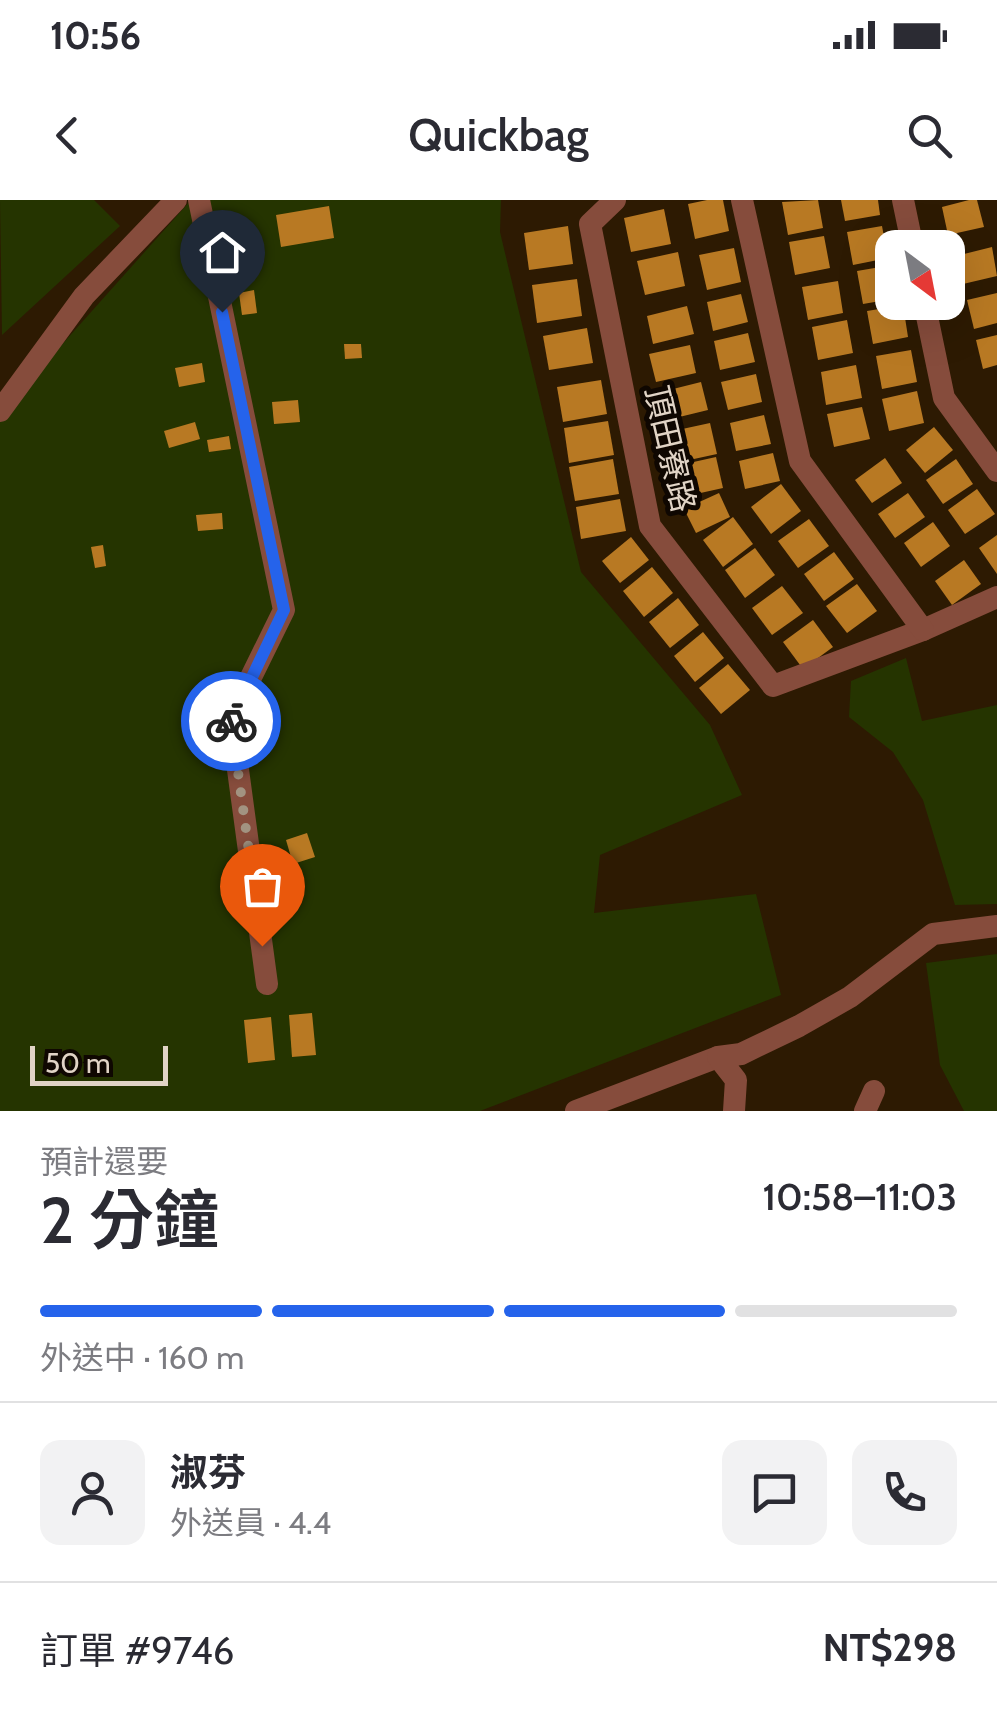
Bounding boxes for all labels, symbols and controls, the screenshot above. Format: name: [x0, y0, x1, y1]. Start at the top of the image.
text: 10:56: [50, 12, 141, 59]
icon: back: [40, 108, 95, 163]
text: Quickbag: [408, 108, 589, 162]
icon: search: [902, 108, 957, 163]
pin: [180, 210, 265, 313]
icon: home: [195, 225, 250, 280]
north arrow: [875, 230, 965, 320]
map controls: [875, 230, 965, 320]
street label: 頂田寮路: [637, 382, 704, 516]
courier: [181, 671, 281, 771]
icon: bike: [204, 694, 259, 749]
pin: [220, 844, 305, 947]
icon: bag: [235, 859, 290, 914]
scale bar: [30, 1041, 168, 1086]
text: 50 m: [45, 1046, 111, 1080]
text: 預計還要: [40, 1142, 168, 1181]
text: 10:58–11:03: [762, 1173, 957, 1220]
text: 2 分鐘: [40, 1180, 219, 1259]
text: 外送中 · 160 m: [40, 1338, 244, 1377]
button: person: [40, 1440, 145, 1545]
button: chat: [722, 1440, 827, 1545]
button: phone: [852, 1440, 957, 1545]
text: 淑芬: [170, 1449, 246, 1496]
text: 外送員 · 4.4: [170, 1503, 331, 1542]
text: NT$298: [823, 1624, 957, 1671]
text: 訂單 #9746: [40, 1627, 234, 1674]

